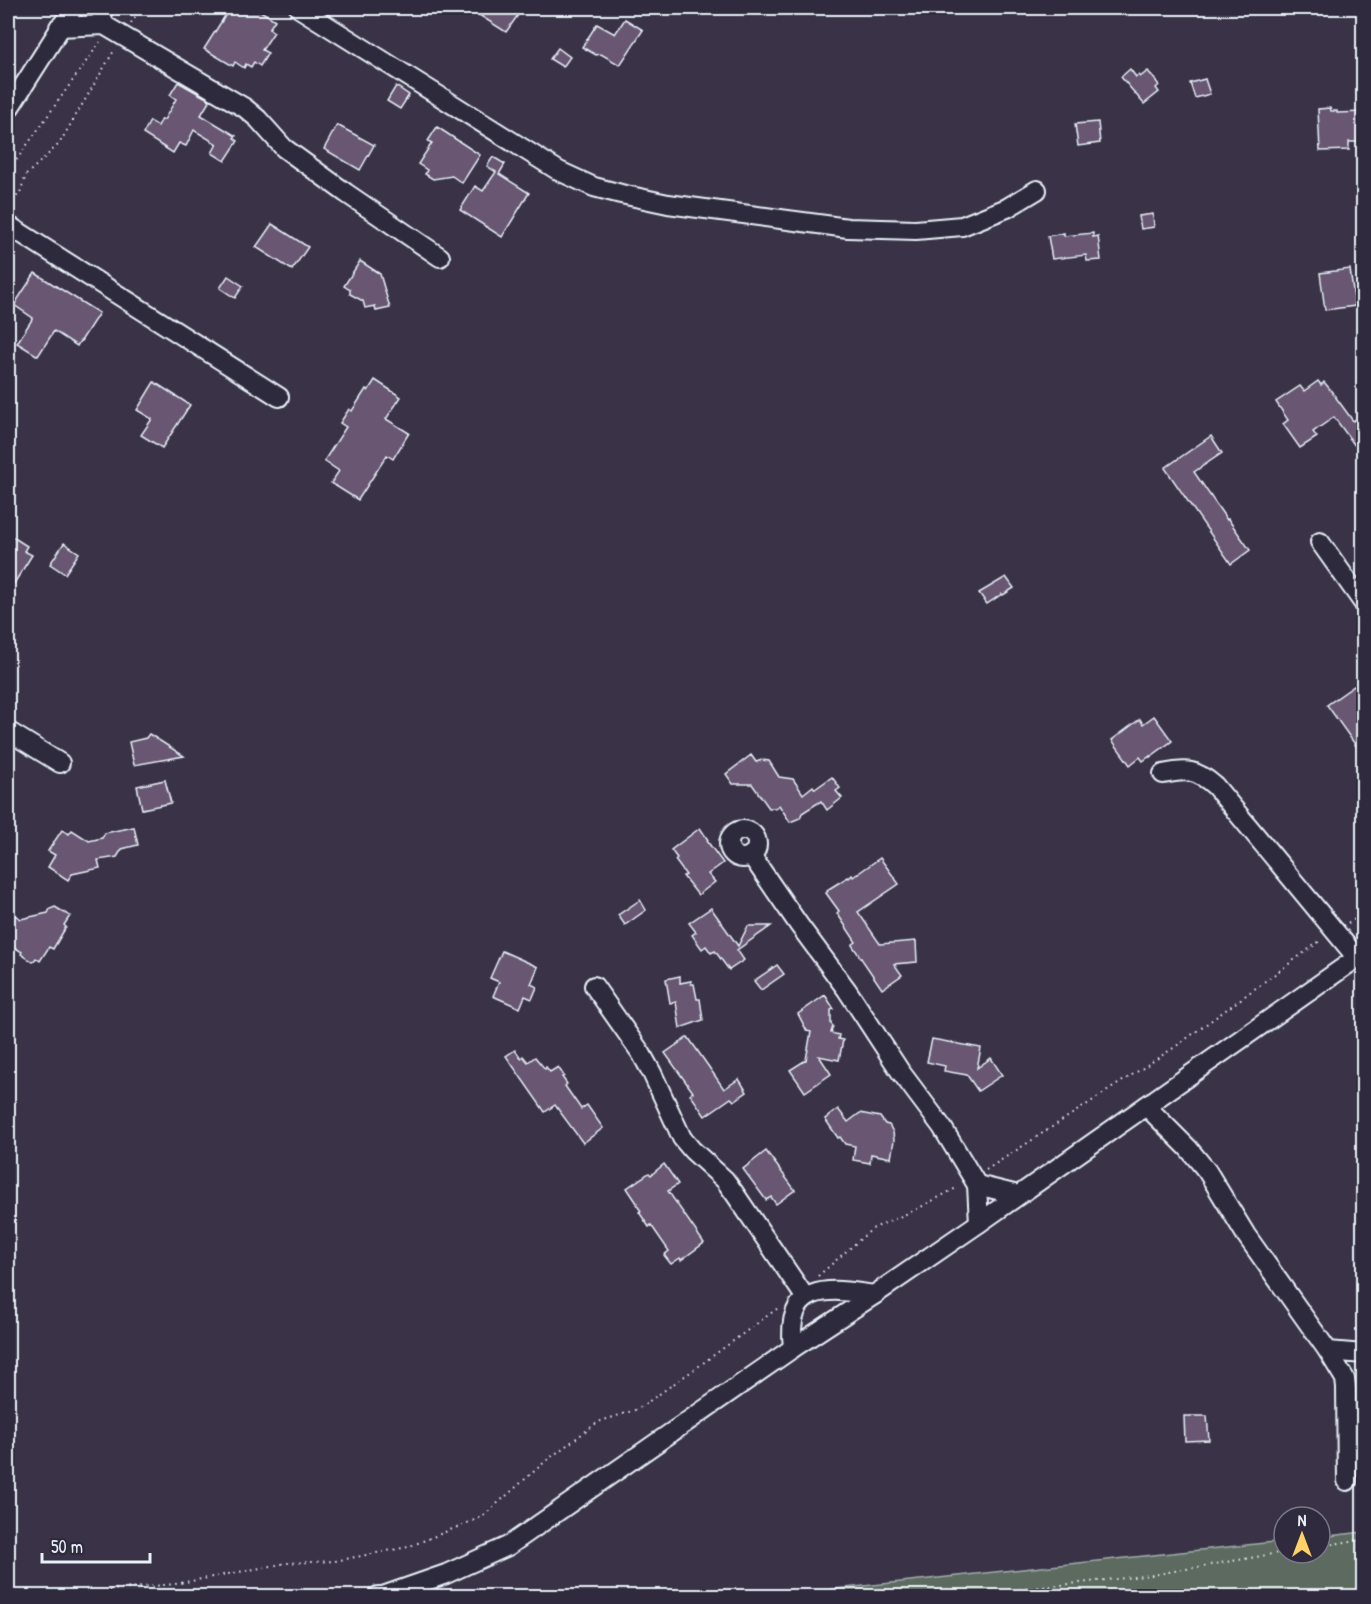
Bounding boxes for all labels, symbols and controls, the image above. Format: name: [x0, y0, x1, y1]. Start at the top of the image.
north arrow: [1272, 1505, 1332, 1565]
text: N: [1298, 1509, 1307, 1531]
scale bar: [42, 1526, 150, 1564]
text: 50 m: [51, 1534, 83, 1559]

